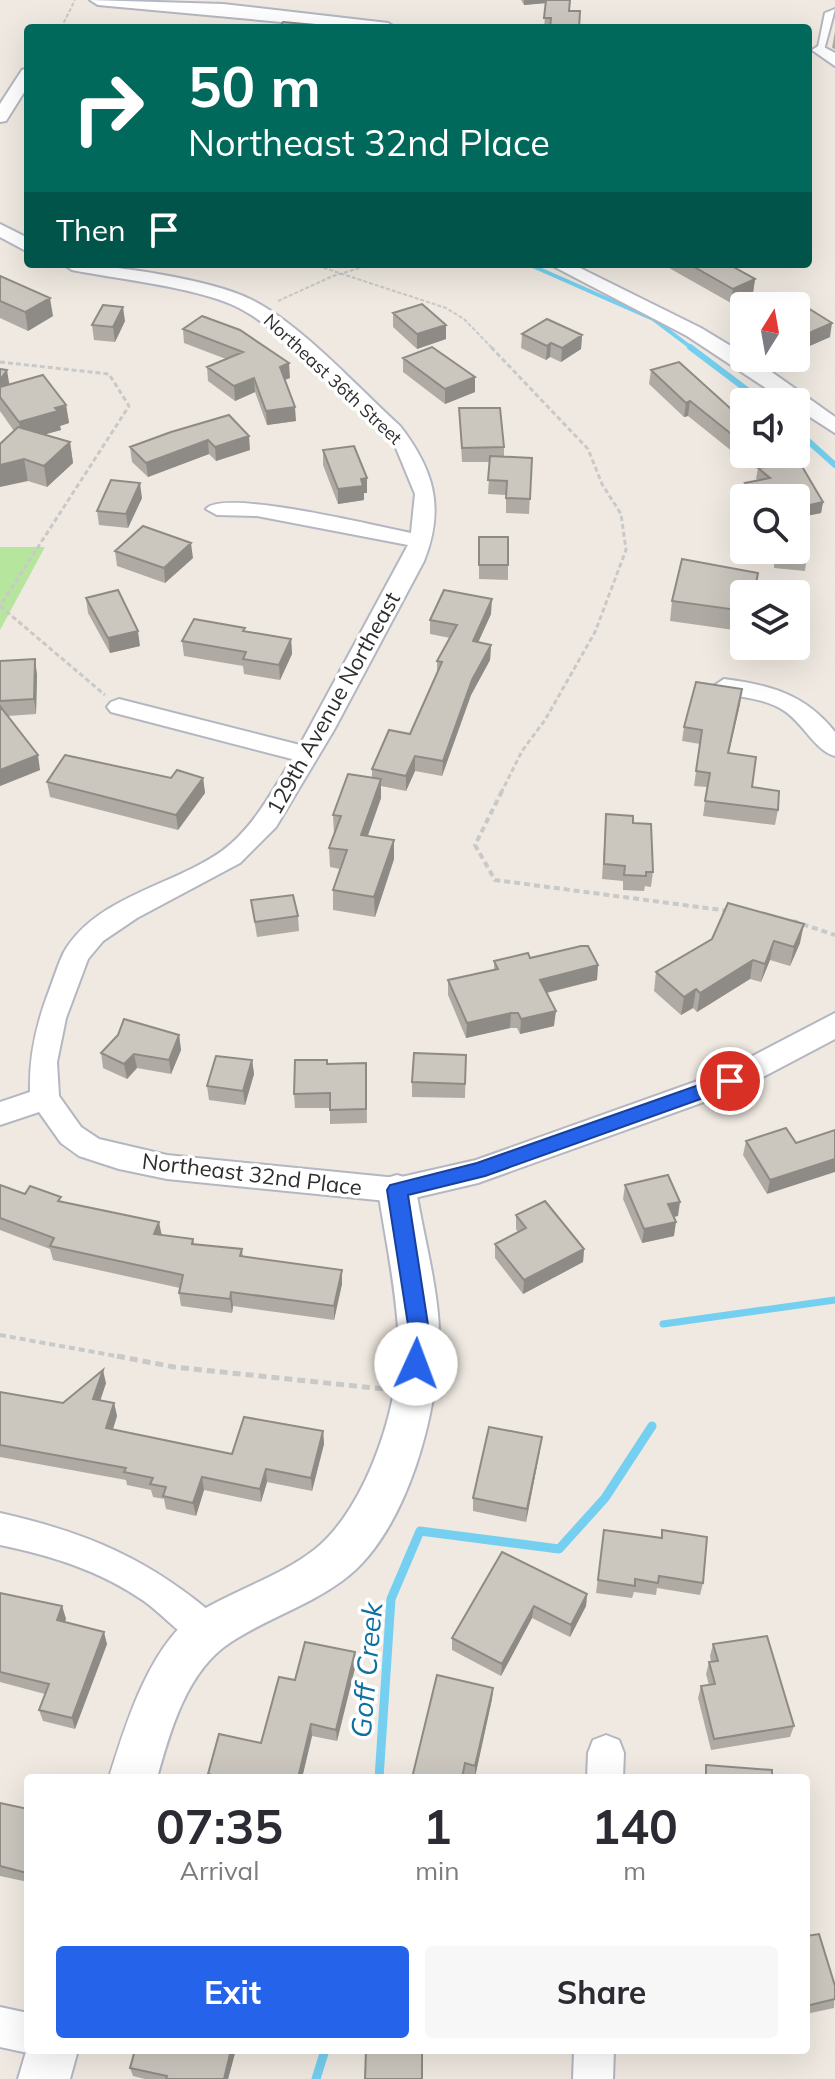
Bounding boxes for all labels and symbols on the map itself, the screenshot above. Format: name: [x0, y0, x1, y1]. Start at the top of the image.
north arrow: [730, 292, 810, 372]
street label: Northeast 36th Street: [259, 309, 407, 449]
street label: 129th Avenue Northeast: [260, 587, 406, 819]
pin: [696, 1047, 764, 1115]
street label: Northeast 32nd Place: [141, 1147, 363, 1201]
position arrow: [374, 1322, 458, 1406]
water label: Goff Creek: [343, 1599, 390, 1739]

